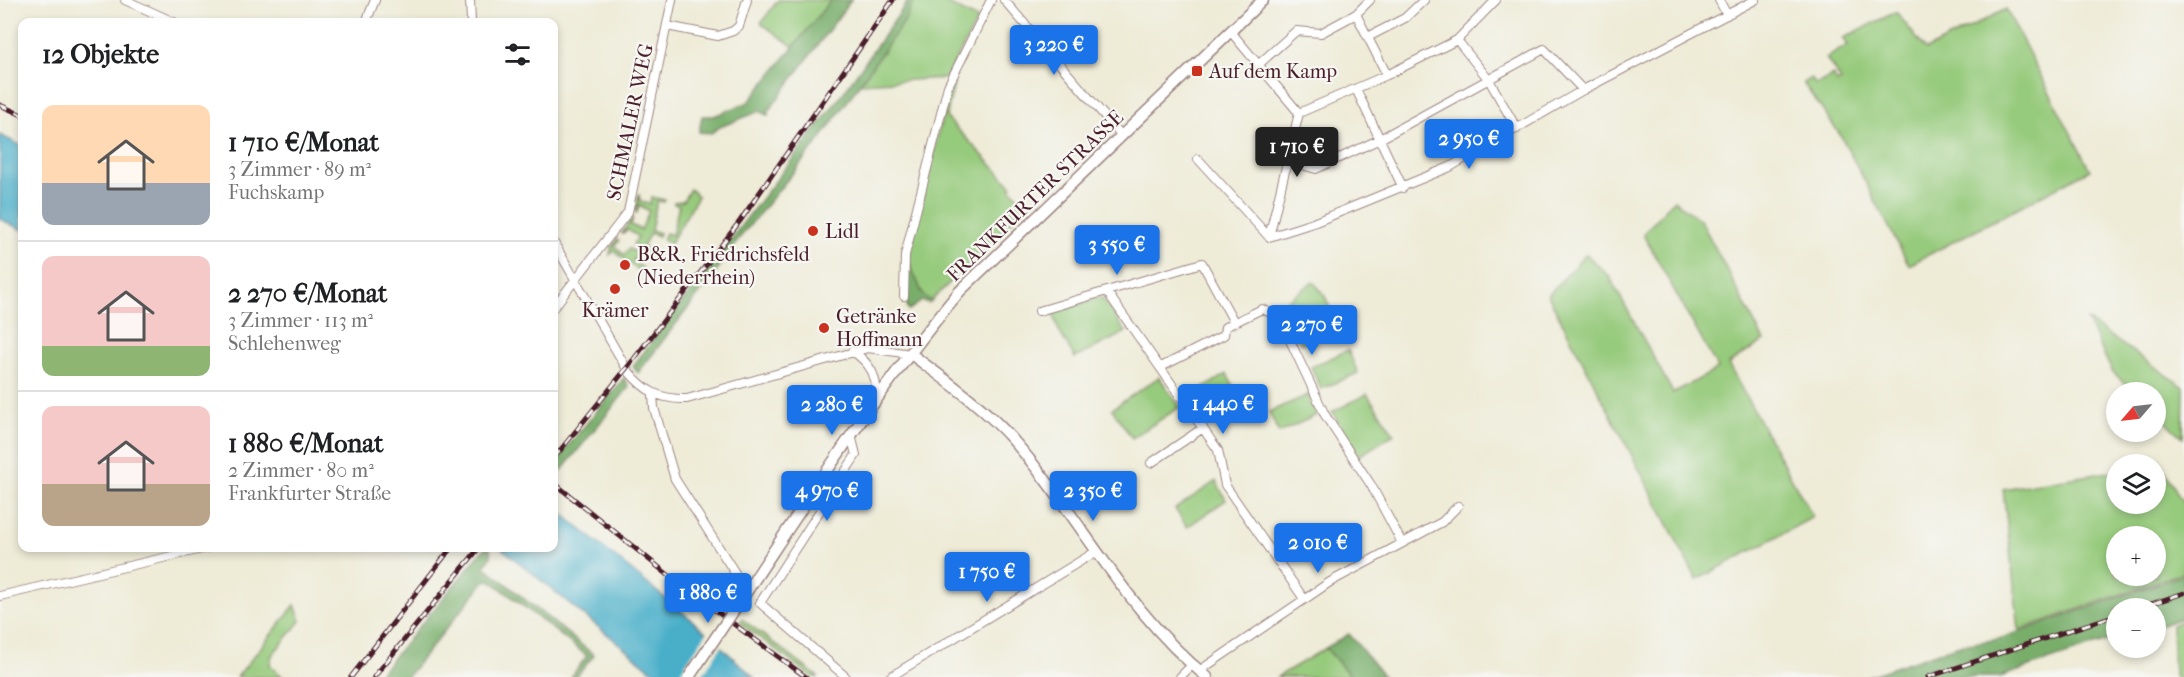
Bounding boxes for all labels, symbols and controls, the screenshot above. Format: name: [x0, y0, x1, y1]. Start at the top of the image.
pin: 3 220 €: [999, 25, 1109, 76]
text: 3 220 €: [1024, 33, 1084, 56]
icon: filters: [501, 38, 534, 71]
text: 12 Objekte: [42, 39, 159, 70]
street label: SCHMALER WEG: [602, 41, 658, 203]
place label: Auf dem Kamp: [1208, 60, 1337, 83]
marker: Auf dem Kamp: [1190, 64, 1204, 78]
street label: FRANKFURTER STRASSE: [942, 106, 1128, 286]
pin: 2 950 €: [1414, 119, 1524, 170]
text: 1 710 €/Monat: [228, 127, 379, 158]
pin: 1 710 €: [1242, 127, 1352, 178]
text: 2 950 €: [1439, 127, 1499, 150]
icon: home: [90, 129, 162, 201]
text: 1 710 €: [1269, 135, 1325, 158]
text: 3 Zimmer · 89 m²: [228, 158, 371, 181]
text: Fuchskamp: [228, 181, 324, 204]
place label: Lidl: [825, 220, 860, 243]
marker: Lidl: [806, 224, 820, 238]
pin: 3 550 €: [1062, 225, 1172, 276]
text: 3 550 €: [1089, 233, 1145, 256]
place label: B&R, Friedrichsfeld (Niederrhein): [637, 243, 811, 289]
marker: B&R, Friedrichsfeld (Niederrhein): [618, 258, 632, 272]
text: 2 270 €/Monat: [228, 278, 387, 309]
icon: home: [90, 280, 162, 352]
marker: Krämer: [608, 282, 622, 296]
place label: Krämer: [581, 299, 649, 322]
place label: Getränke Hoffmann: [836, 305, 923, 351]
pin: 2 270 €: [1257, 305, 1367, 356]
text: 3 Zimmer · 113 m²: [228, 309, 373, 332]
text: 2 270 €: [1281, 313, 1343, 336]
marker: Getränke Hoffmann: [817, 321, 831, 335]
text: Schlehenweg: [228, 332, 341, 355]
north arrow: [2106, 382, 2166, 442]
map controls: [2106, 382, 2166, 658]
pin: 1 440 €: [1168, 384, 1278, 435]
pin: 2 280 €: [777, 385, 887, 436]
text: 1 440 €: [1192, 392, 1254, 415]
text: 2 280 €: [801, 393, 863, 416]
text: 1 880 €/Monat: [228, 428, 384, 459]
icon: home: [90, 430, 162, 502]
button: layers: [2106, 454, 2166, 514]
text: 2 Zimmer · 80 m²: [228, 459, 374, 482]
pin: 4 970 €: [772, 471, 882, 522]
pin: 2 350 €: [1038, 471, 1148, 522]
text: 4 970 €: [795, 479, 859, 502]
text: 2 350 €: [1064, 479, 1122, 502]
text: Frankfurter Straße: [228, 482, 391, 505]
pin: 2 010 €: [1263, 523, 1373, 574]
button: +: [2106, 526, 2166, 586]
text: 2 010 €: [1288, 531, 1348, 554]
pin: 1 750 €: [932, 552, 1042, 603]
text: 1 750 €: [959, 560, 1015, 583]
pin: 1 880 €: [653, 573, 763, 624]
text: 1 880 €: [679, 581, 737, 604]
button: −: [2106, 598, 2166, 658]

